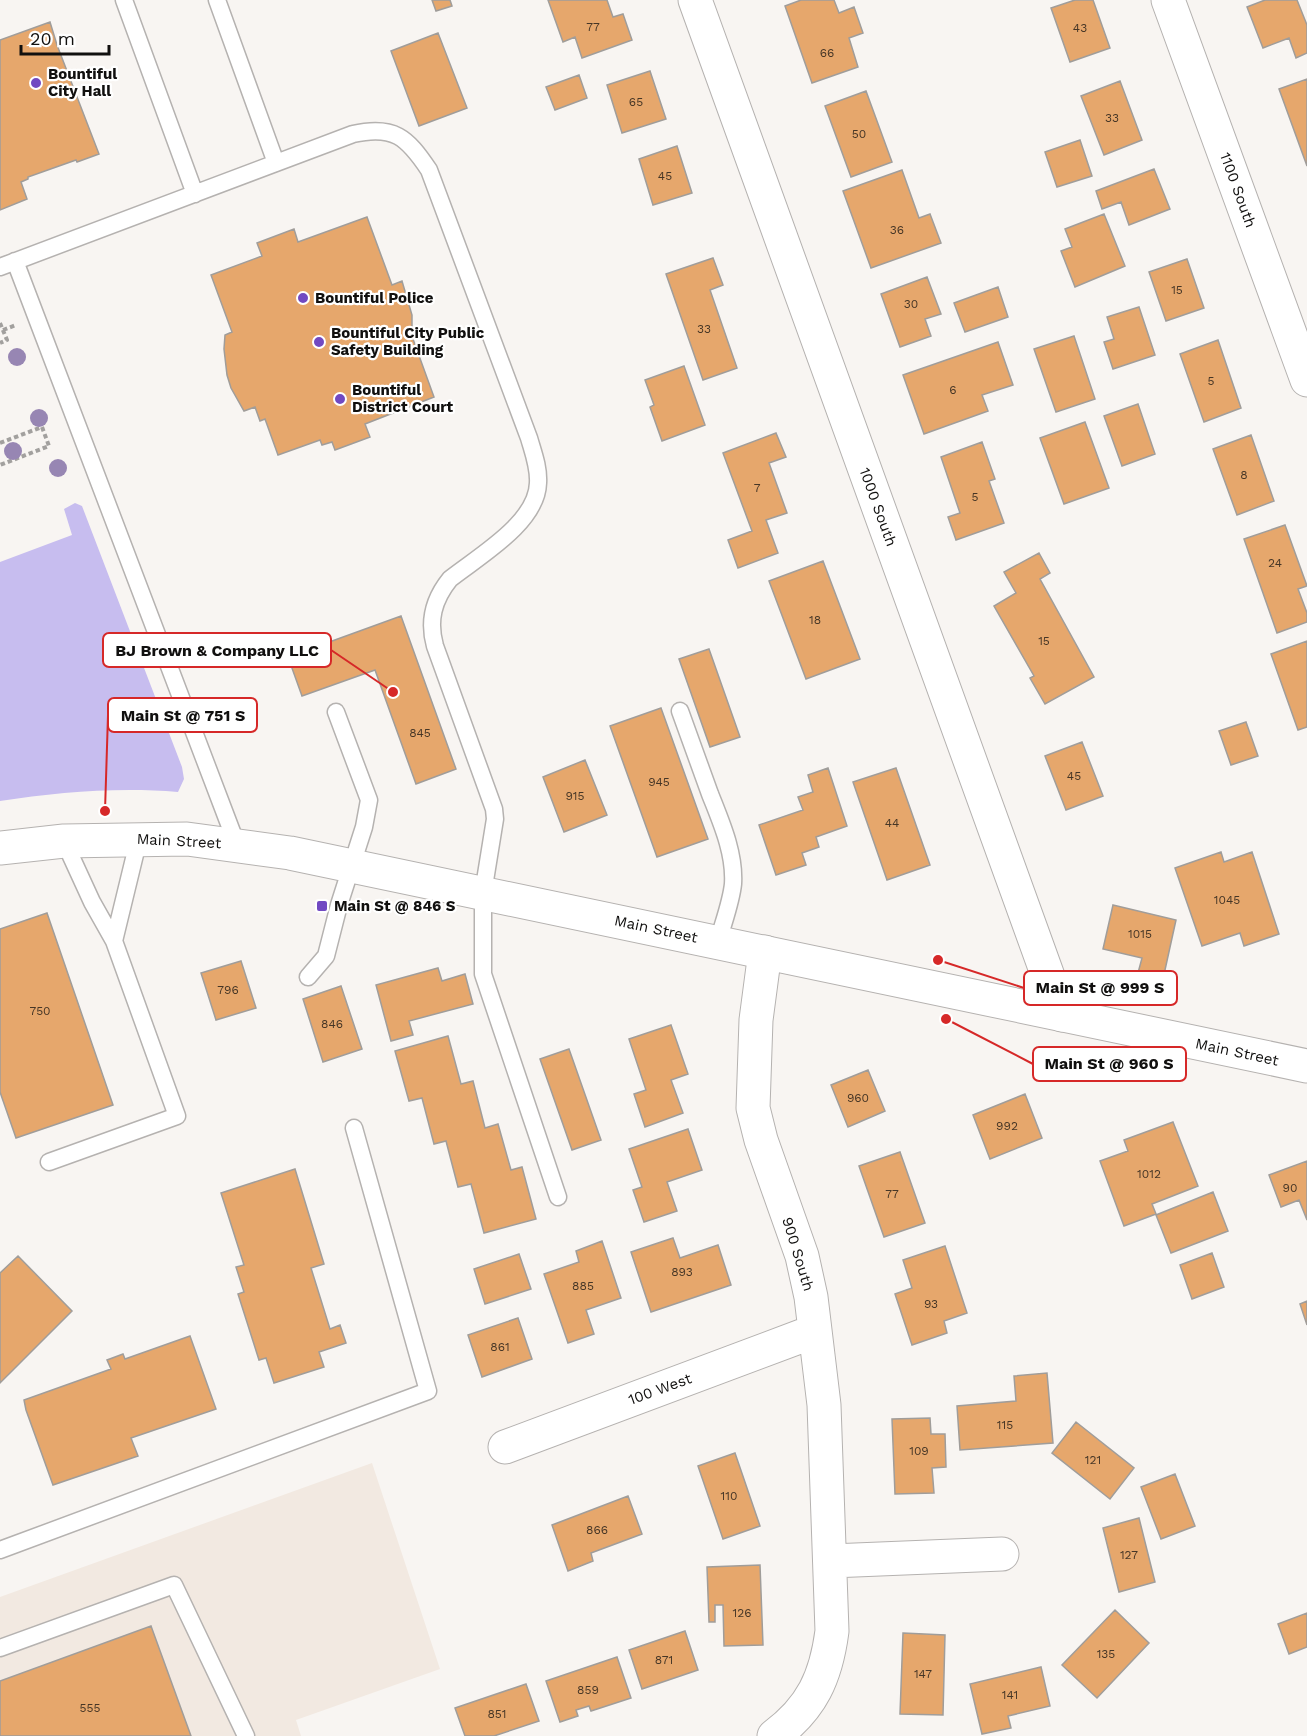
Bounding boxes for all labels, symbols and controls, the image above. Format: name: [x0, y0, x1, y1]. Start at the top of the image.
scale bar: [21, 18, 110, 56]
house number: 77: [586, 20, 600, 34]
house number: 43: [1073, 21, 1087, 35]
text: 20 m: [30, 28, 75, 49]
house number: 66: [820, 46, 834, 60]
place label: Bountiful City Hall: [48, 65, 117, 100]
marker: Bountiful City Hall: [29, 76, 43, 90]
house number: 65: [629, 95, 643, 109]
house number: 33: [1105, 111, 1119, 125]
house number: 50: [852, 127, 866, 141]
street label: 1100 South: [1216, 150, 1260, 230]
house number: 45: [658, 169, 672, 183]
house number: 36: [890, 223, 904, 237]
house number: 15: [1171, 283, 1183, 297]
place label: Bountiful Police: [315, 289, 434, 307]
marker: Bountiful Police: [296, 291, 310, 305]
house number: 30: [904, 297, 918, 311]
house number: 33: [697, 322, 711, 336]
place label: Bountiful City Public Safety Building: [331, 324, 485, 359]
marker: Bountiful City Public Safety Building: [312, 335, 326, 349]
house number: 5: [1208, 374, 1215, 388]
place label: Bountiful District Court: [352, 381, 454, 416]
house number: 6: [949, 383, 957, 397]
marker: Bountiful District Court: [333, 392, 347, 406]
street label: 1000 South: [855, 465, 901, 549]
house number: 8: [1240, 468, 1248, 482]
house number: 7: [754, 481, 761, 495]
house number: 5: [972, 490, 979, 504]
house number: 24: [1268, 556, 1282, 570]
house number: 18: [809, 613, 821, 627]
callout: BJ Brown & Company LLC: [103, 633, 331, 667]
house number: 15: [1038, 634, 1050, 648]
text: BJ Brown & Company LLC: [115, 641, 319, 660]
callout: Main St @ 751 S: [108, 698, 257, 732]
text: Main St @ 751 S: [121, 706, 245, 725]
house number: 845: [409, 726, 431, 740]
house number: 45: [1067, 769, 1081, 783]
house number: 945: [648, 775, 670, 789]
house number: 915: [565, 789, 585, 803]
house number: 44: [885, 816, 899, 830]
street label: Main Street: [136, 830, 222, 852]
house number: 1045: [1214, 893, 1240, 907]
place label: Main St @ 846 S: [334, 897, 456, 915]
marker: Main St @ 846 S: [315, 899, 329, 913]
street label: Main Street: [613, 911, 700, 947]
house number: 1015: [1128, 927, 1152, 941]
callout: Main St @ 999 S: [1024, 971, 1177, 1005]
text: Main St @ 999 S: [1036, 978, 1164, 997]
house number: 796: [217, 983, 239, 997]
house number: 750: [29, 1004, 51, 1018]
house number: 846: [321, 1017, 343, 1031]
street label: Main Street: [1194, 1034, 1281, 1070]
callout: Main St @ 960 S: [1033, 1047, 1186, 1081]
text: Main St @ 960 S: [1044, 1054, 1174, 1073]
house number: 960: [847, 1091, 869, 1105]
house number: 992: [996, 1119, 1018, 1133]
house number: 1012: [1137, 1167, 1161, 1181]
house number: 90: [1283, 1181, 1297, 1195]
house number: 77: [885, 1187, 899, 1201]
street label: 900 South: [778, 1215, 818, 1293]
house number: 893: [671, 1265, 693, 1279]
house number: 885: [572, 1279, 594, 1293]
house number: 93: [924, 1297, 938, 1311]
house number: 861: [490, 1340, 510, 1354]
street label: 100 West: [626, 1369, 695, 1409]
house number: 115: [997, 1418, 1013, 1432]
house number: 109: [909, 1444, 929, 1458]
house number: 121: [1085, 1453, 1101, 1467]
house number: 110: [721, 1489, 737, 1503]
house number: 866: [586, 1523, 608, 1537]
house number: 127: [1120, 1548, 1138, 1562]
house number: 126: [733, 1606, 751, 1620]
house number: 135: [1097, 1647, 1115, 1661]
house number: 871: [655, 1653, 673, 1667]
house number: 147: [914, 1667, 932, 1681]
house number: 859: [577, 1683, 599, 1697]
house number: 141: [1002, 1688, 1018, 1702]
house number: 555: [80, 1701, 100, 1715]
house number: 851: [487, 1707, 507, 1721]

